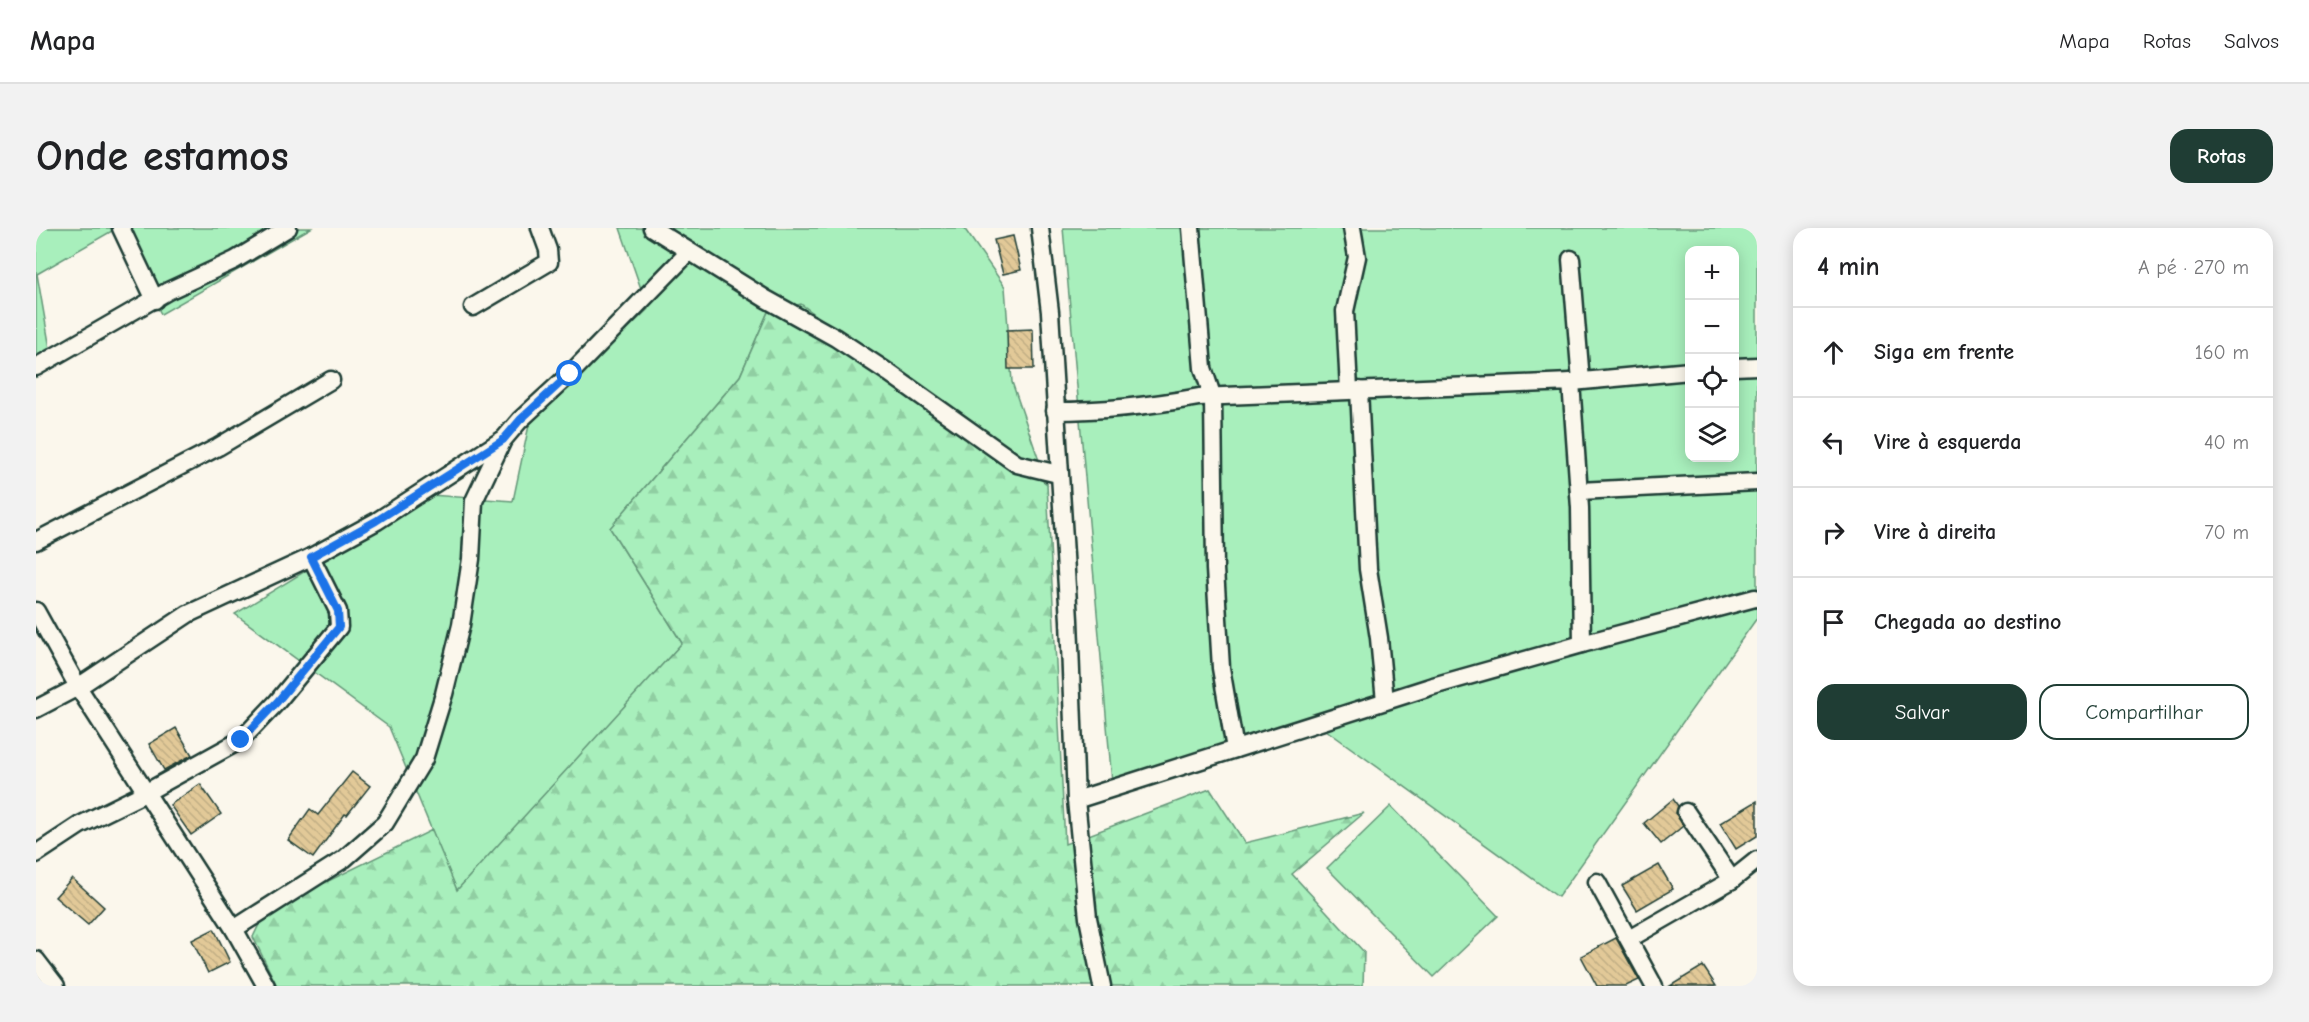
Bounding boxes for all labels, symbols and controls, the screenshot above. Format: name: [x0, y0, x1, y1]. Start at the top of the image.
text: Mapa: [30, 25, 96, 57]
text: Mapa: [2059, 29, 2110, 53]
text: Rotas: [2143, 29, 2191, 53]
text: Salvos: [2224, 29, 2279, 53]
button: Rotas: [2170, 129, 2273, 183]
text: Onde estamos: [36, 132, 289, 181]
map controls: [1685, 246, 1739, 462]
button: +: [1685, 246, 1739, 300]
text: 4 min: [1817, 252, 1880, 282]
text: A pé · 270 m: [2138, 256, 2249, 279]
button: −: [1685, 300, 1739, 354]
icon: ahead: [1817, 336, 1850, 369]
text: Siga em frente: [1874, 339, 2014, 365]
text: 160 m: [2195, 341, 2249, 364]
button: locate: [1685, 354, 1739, 408]
route start: [556, 360, 582, 386]
button: layers: [1685, 408, 1739, 462]
icon: left: [1817, 426, 1850, 459]
text: Vire à esquerda: [1874, 429, 2022, 455]
text: 40 m: [2204, 431, 2249, 454]
icon: right: [1817, 516, 1850, 549]
text: Vire à direita: [1874, 519, 1996, 545]
text: 70 m: [2204, 521, 2249, 544]
icon: arrive: [1817, 606, 1850, 639]
text: Chegada ao destino: [1874, 609, 2061, 635]
button: Salvar: [1817, 684, 2027, 740]
button: Compartilhar: [2039, 684, 2249, 740]
route end: [227, 726, 253, 752]

